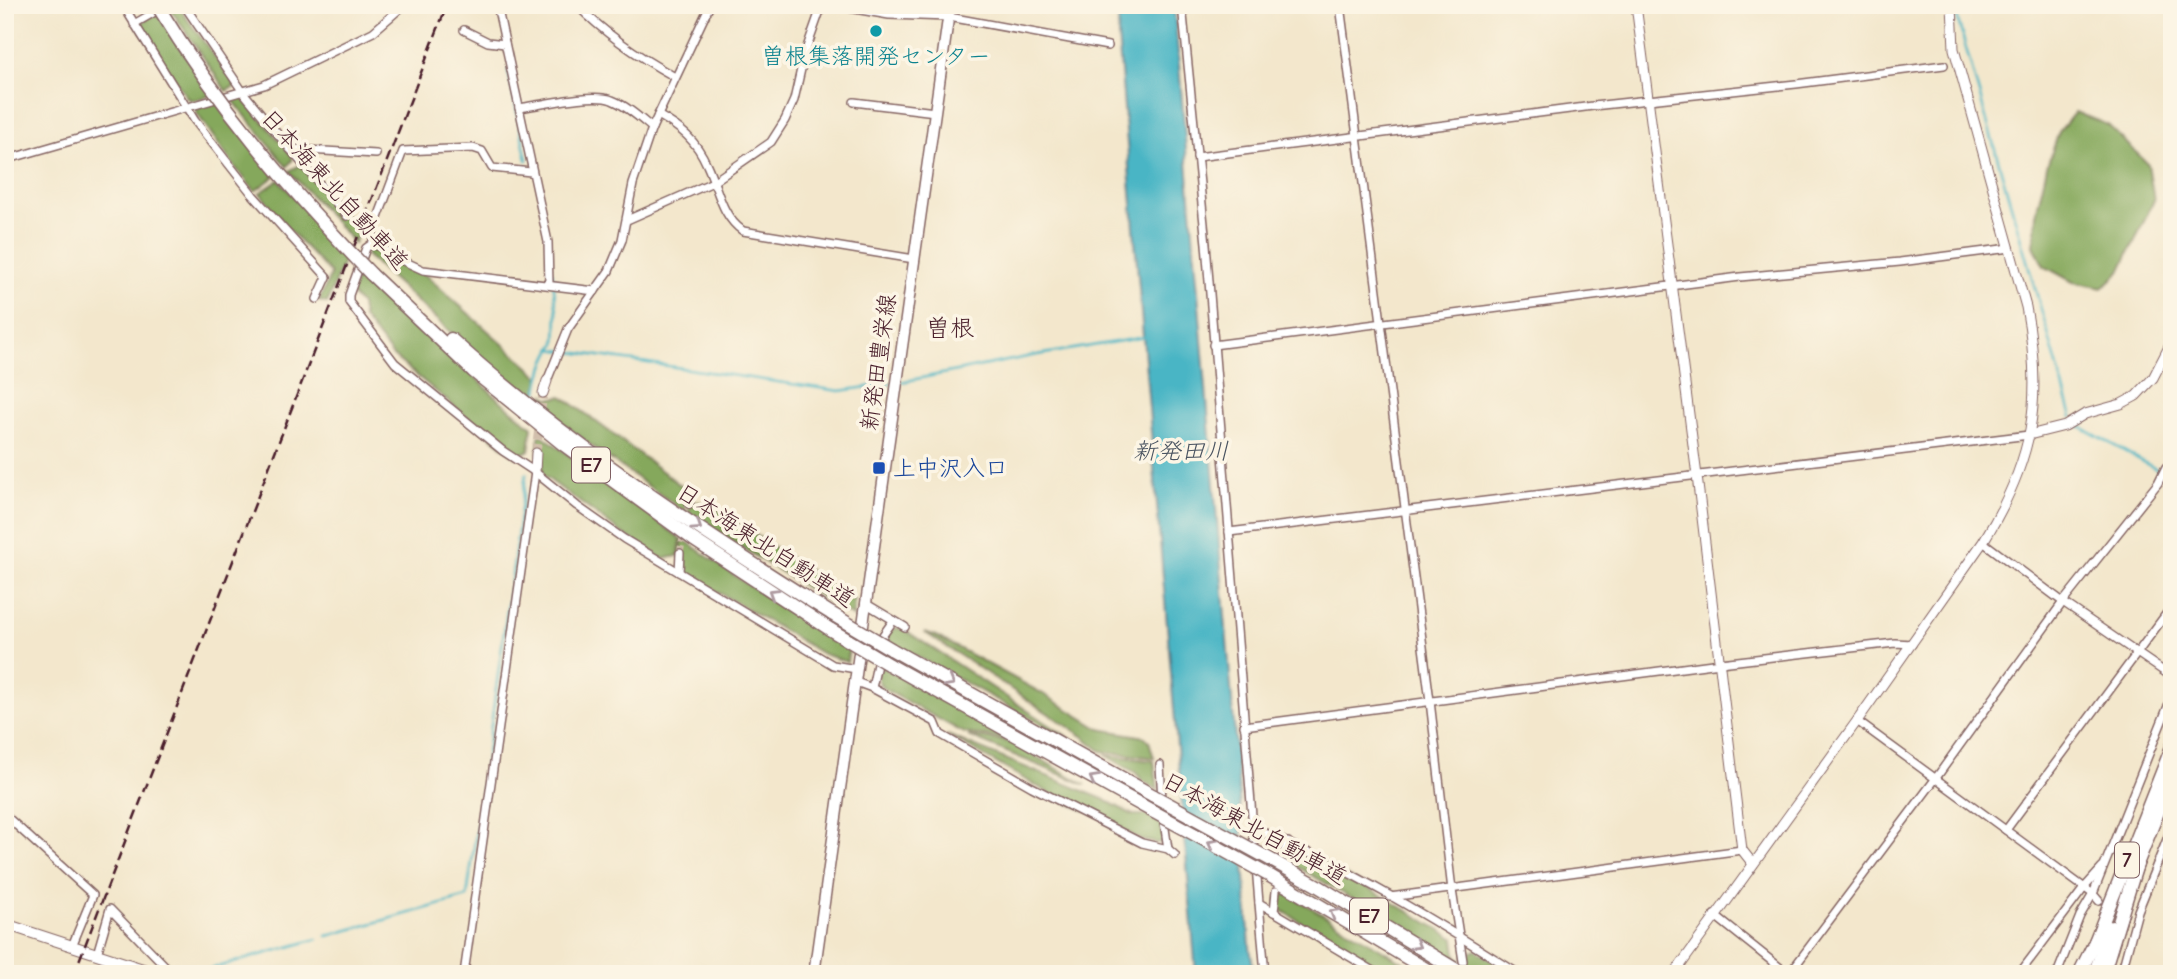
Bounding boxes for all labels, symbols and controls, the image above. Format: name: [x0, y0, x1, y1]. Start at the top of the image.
marker: 曽根集落開発センター: [868, 23, 884, 39]
place label: 曽根集落開発センター: [761, 43, 991, 70]
street label: 日本海東北自動車道: [255, 103, 414, 275]
street label: 新発田豊栄線: [856, 292, 901, 432]
district label: 曽根: [926, 314, 974, 342]
water label: 新発田川: [1133, 437, 1229, 465]
road number: E7: [572, 448, 610, 482]
place label: 上中沢入口: [893, 455, 1008, 482]
marker: 上中沢入口: [871, 460, 887, 476]
street label: 日本海東北自動車道: [672, 478, 860, 613]
one-way arrow: [689, 518, 702, 530]
one-way arrow: [768, 589, 781, 602]
one-way arrow: [943, 674, 955, 687]
street label: 日本海東北自動車道: [1158, 766, 1352, 890]
one-way arrow: [1089, 774, 1101, 787]
one-way arrow: [1206, 839, 1219, 852]
road number: 7: [2115, 842, 2139, 878]
road number: E7: [1350, 898, 1388, 934]
one-way arrow: [1329, 908, 1342, 921]
one-way arrow: [1409, 937, 1422, 950]

